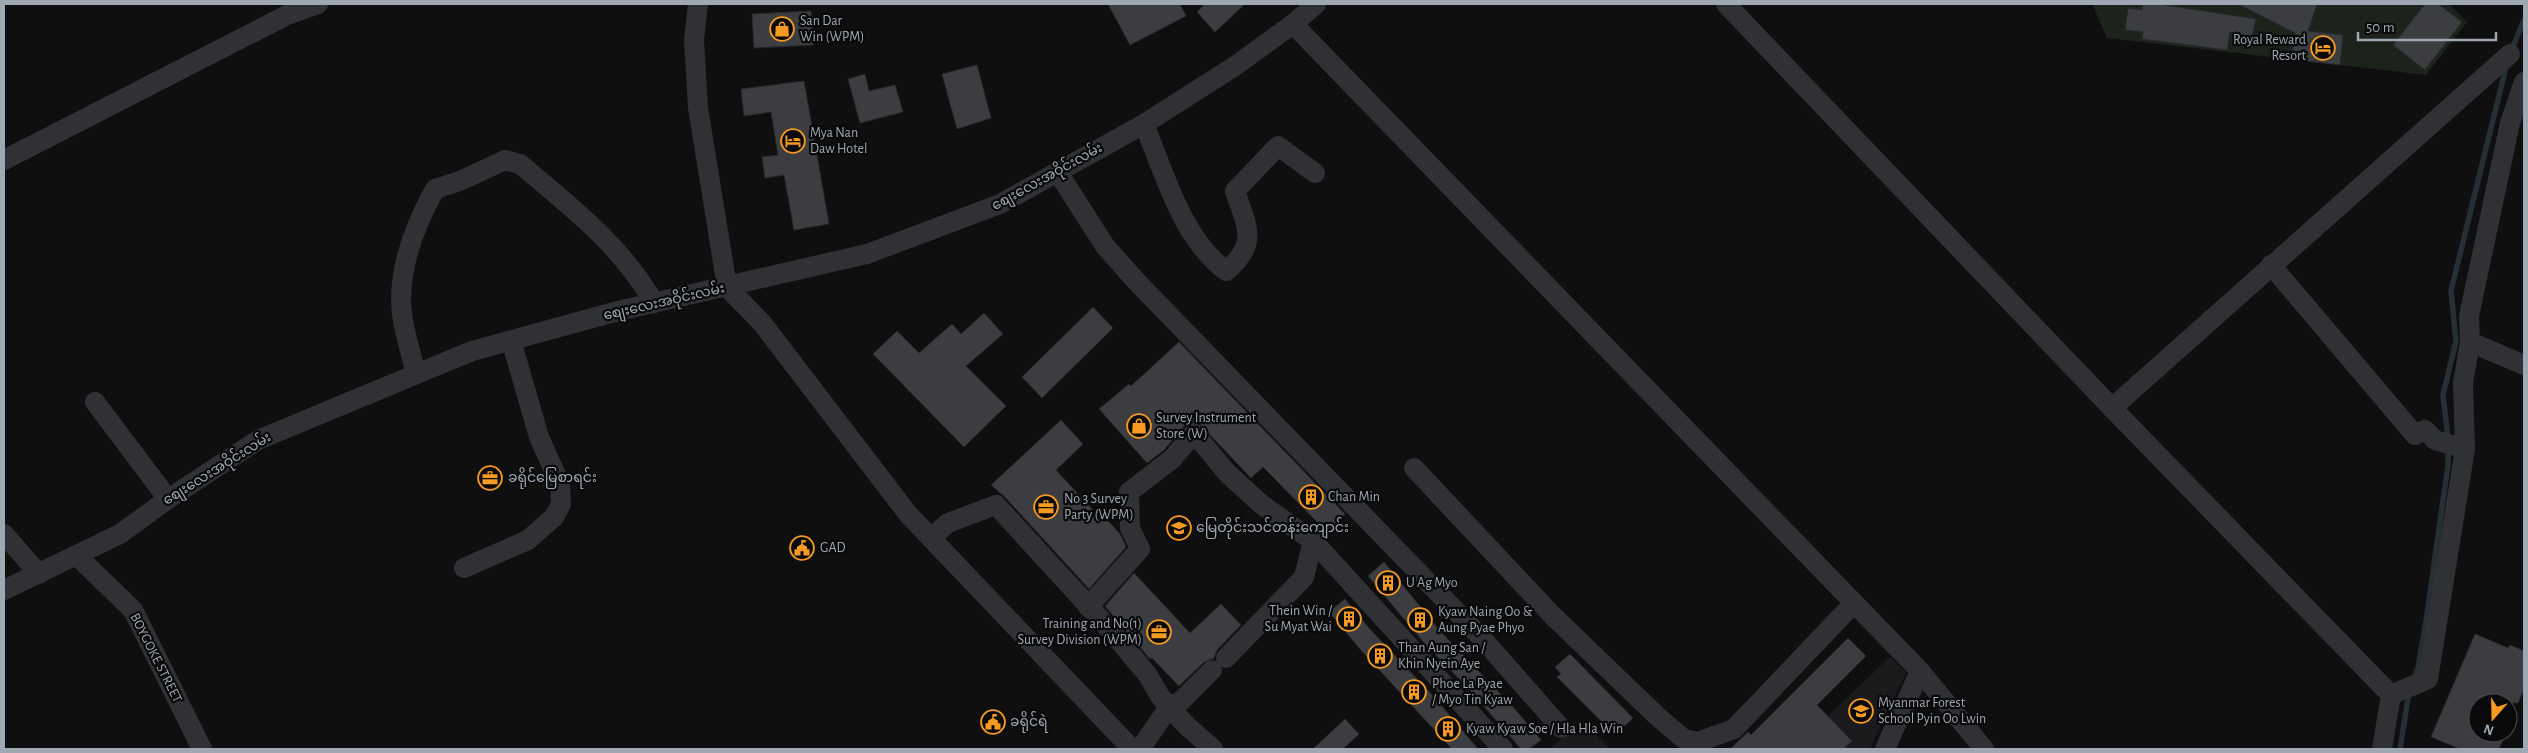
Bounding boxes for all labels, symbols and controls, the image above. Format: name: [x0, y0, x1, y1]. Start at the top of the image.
scale bar: [2358, 10, 2496, 42]
place label: San Dar Win (WPM): [800, 14, 865, 44]
shop icon: San Dar Win (WPM): [769, 16, 795, 42]
text: 50 m: [2366, 20, 2395, 35]
place label: Royal Reward Resort: [2233, 33, 2307, 63]
hotel icon: Royal Reward Resort: [2310, 35, 2336, 61]
place label: Mya Nan Daw Hotel: [810, 126, 867, 156]
hotel icon: Mya Nan Daw Hotel: [780, 128, 806, 154]
street label: စျေးလေးအဝိုင်းလမ်း: [987, 137, 1107, 217]
street label: စျေးလေးအဝိုင်းလမ်း: [601, 277, 727, 327]
place label: Survey Instrument Store (W): [1156, 411, 1257, 441]
shop icon: Survey Instrument Store (W): [1126, 413, 1152, 439]
street label: စျေးလေးအဝိုင်းလမ်း: [159, 427, 275, 511]
office icon: ခရိုင်မြေစာရင်း: [477, 465, 503, 491]
place label: ခရိုင်မြေစာရင်း: [508, 467, 597, 489]
building icon: Chan Min: [1298, 484, 1324, 510]
place label: Chan Min: [1328, 490, 1380, 504]
place label: No 3 Survey Party (WPM): [1064, 492, 1134, 522]
office icon: No 3 Survey Party (WPM): [1033, 494, 1059, 520]
school or university icon: မြေတိုင်းသင်တန်းကျောင်း: [1166, 515, 1192, 541]
place label: မြေတိုင်းသင်တန်းကျောင်း: [1196, 517, 1349, 539]
public building icon: GAD: [789, 535, 815, 561]
place label: GAD: [820, 541, 846, 555]
building icon: U Ag Myo: [1375, 570, 1401, 596]
place label: U Ag Myo: [1406, 576, 1458, 590]
place label: Thein Win / Su Myat Wai: [1265, 604, 1333, 634]
place label: Kyaw Naing Oo & Aung Pyae Phyo: [1438, 605, 1533, 635]
building icon: Thein Win / Su Myat Wai: [1336, 606, 1362, 632]
building icon: Kyaw Naing Oo & Aung Pyae Phyo: [1407, 607, 1433, 633]
street label: BOYGOKE STREET: [127, 611, 185, 705]
place label: Training and No(1) Survey Division (WPM): [1018, 617, 1142, 647]
office icon: Training and No(1) Survey Division (WPM): [1146, 619, 1172, 645]
place label: Than Aung San / Khin Nyein Aye: [1398, 641, 1486, 671]
building icon: Than Aung San / Khin Nyein Aye: [1367, 643, 1393, 669]
place label: Phoe La Pyae / Myo Tin Kyaw: [1432, 677, 1513, 707]
building icon: Phoe La Pyae / Myo Tin Kyaw: [1401, 679, 1427, 705]
north arrow: [2468, 693, 2518, 743]
place label: Myanmar Forest School Pyin Oo Lwin: [1878, 696, 1986, 726]
school or university icon: Myanmar Forest School Pyin Oo Lwin: [1848, 698, 1874, 724]
public building icon: ခရိုင်ရဲ: [980, 709, 1006, 735]
place label: ခရိုင်ရဲ: [1010, 711, 1049, 733]
building icon: Kyaw Kyaw Soe / Hla Hla Win: [1435, 716, 1461, 742]
text: N: [2482, 721, 2496, 738]
place label: Kyaw Kyaw Soe / Hla Hla Win: [1466, 722, 1623, 736]

